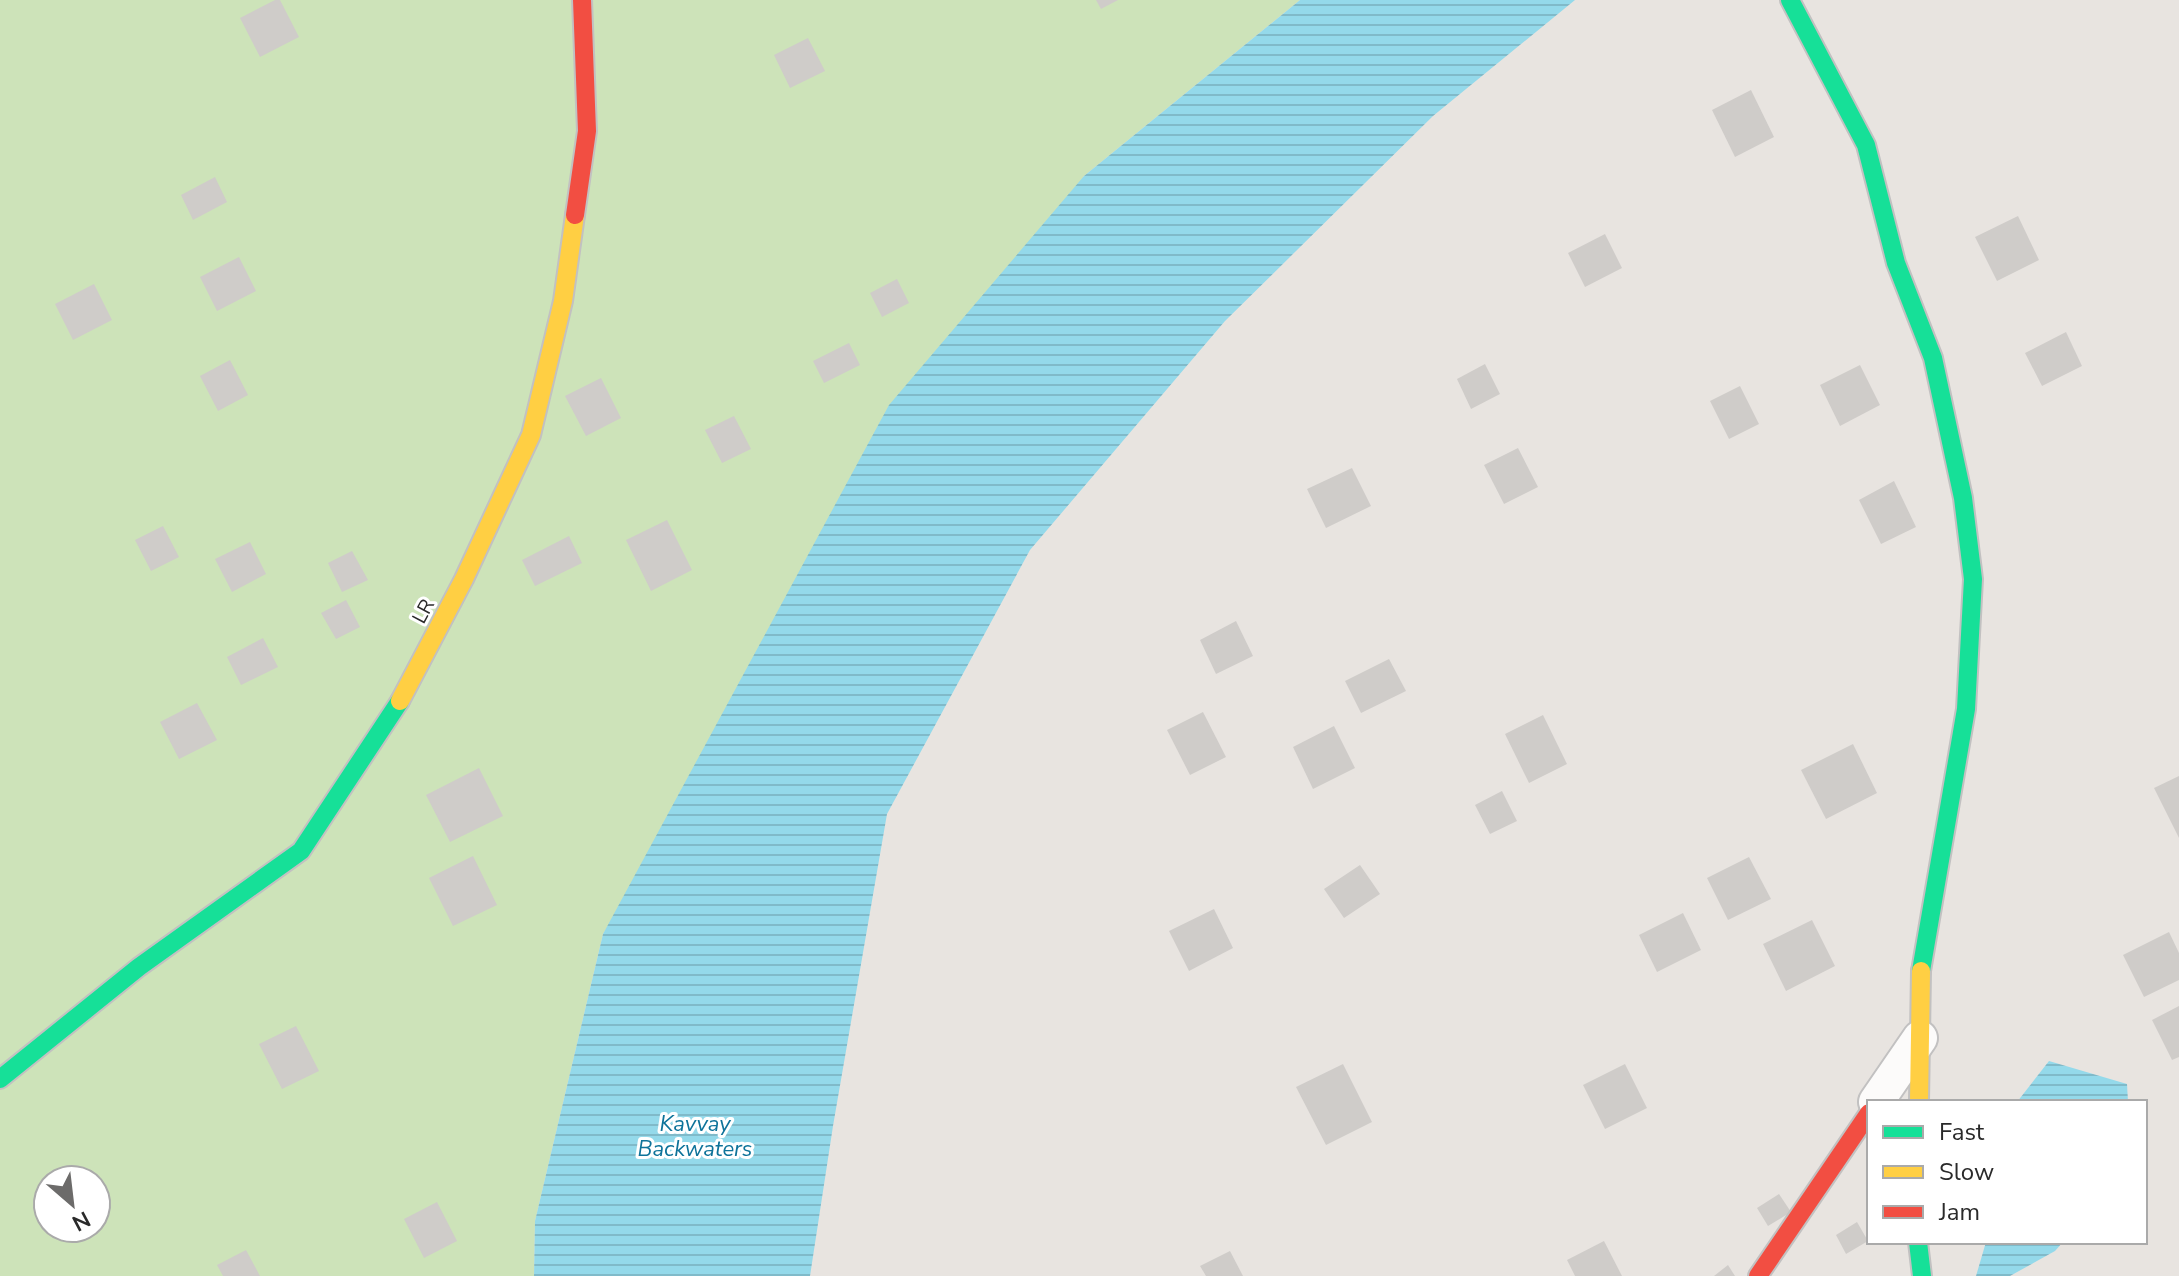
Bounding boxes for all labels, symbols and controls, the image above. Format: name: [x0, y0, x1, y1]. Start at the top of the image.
street label: LR: [406, 594, 441, 628]
legend: [1867, 1100, 2147, 1244]
water label: Kavvay Backwaters: [638, 1109, 752, 1164]
text: Fast: [1939, 1116, 1985, 1148]
text: Slow: [1939, 1156, 1994, 1188]
north arrow: [32, 1164, 112, 1244]
text: Jam: [1938, 1196, 1980, 1228]
text: N: [67, 1204, 95, 1238]

